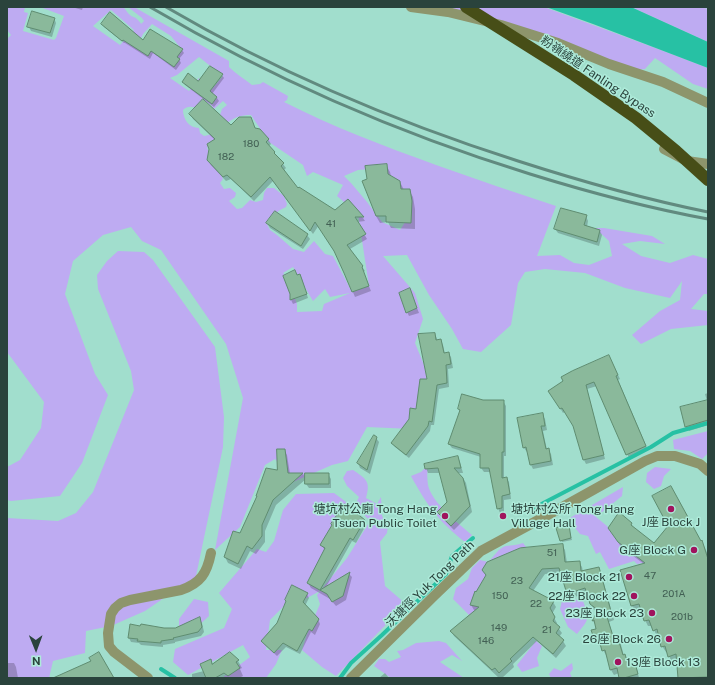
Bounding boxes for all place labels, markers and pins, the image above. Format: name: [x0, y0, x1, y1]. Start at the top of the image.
place label: 塘坑村公廁 Tong Hang Tsuen Public Toilet: [314, 502, 437, 530]
place label: 塘坑村公所 Tong Hang Village Hall: [511, 502, 634, 530]
marker: J座 Block J: [666, 504, 676, 514]
marker: 塘坑村公廁 Tong Hang Tsuen Public Toilet: [440, 511, 450, 521]
marker: 塘坑村公所 Tong Hang Village Hall: [498, 511, 508, 521]
place label: J座 Block J: [642, 515, 700, 529]
place label: G座 Block G: [619, 543, 686, 557]
marker: G座 Block G: [689, 545, 699, 555]
place label: 21座 Block 21: [548, 570, 621, 584]
marker: 21座 Block 21: [624, 572, 634, 582]
place label: 22座 Block 22: [548, 589, 626, 603]
marker: 22座 Block 22: [629, 591, 639, 601]
place label: 23座 Block 23: [565, 606, 644, 620]
marker: 23座 Block 23: [647, 608, 657, 618]
place label: 26座 Block 26: [583, 632, 661, 646]
marker: 26座 Block 26: [664, 634, 674, 644]
place label: 13座 Block 13: [626, 655, 700, 669]
marker: 13座 Block 13: [613, 657, 623, 667]

